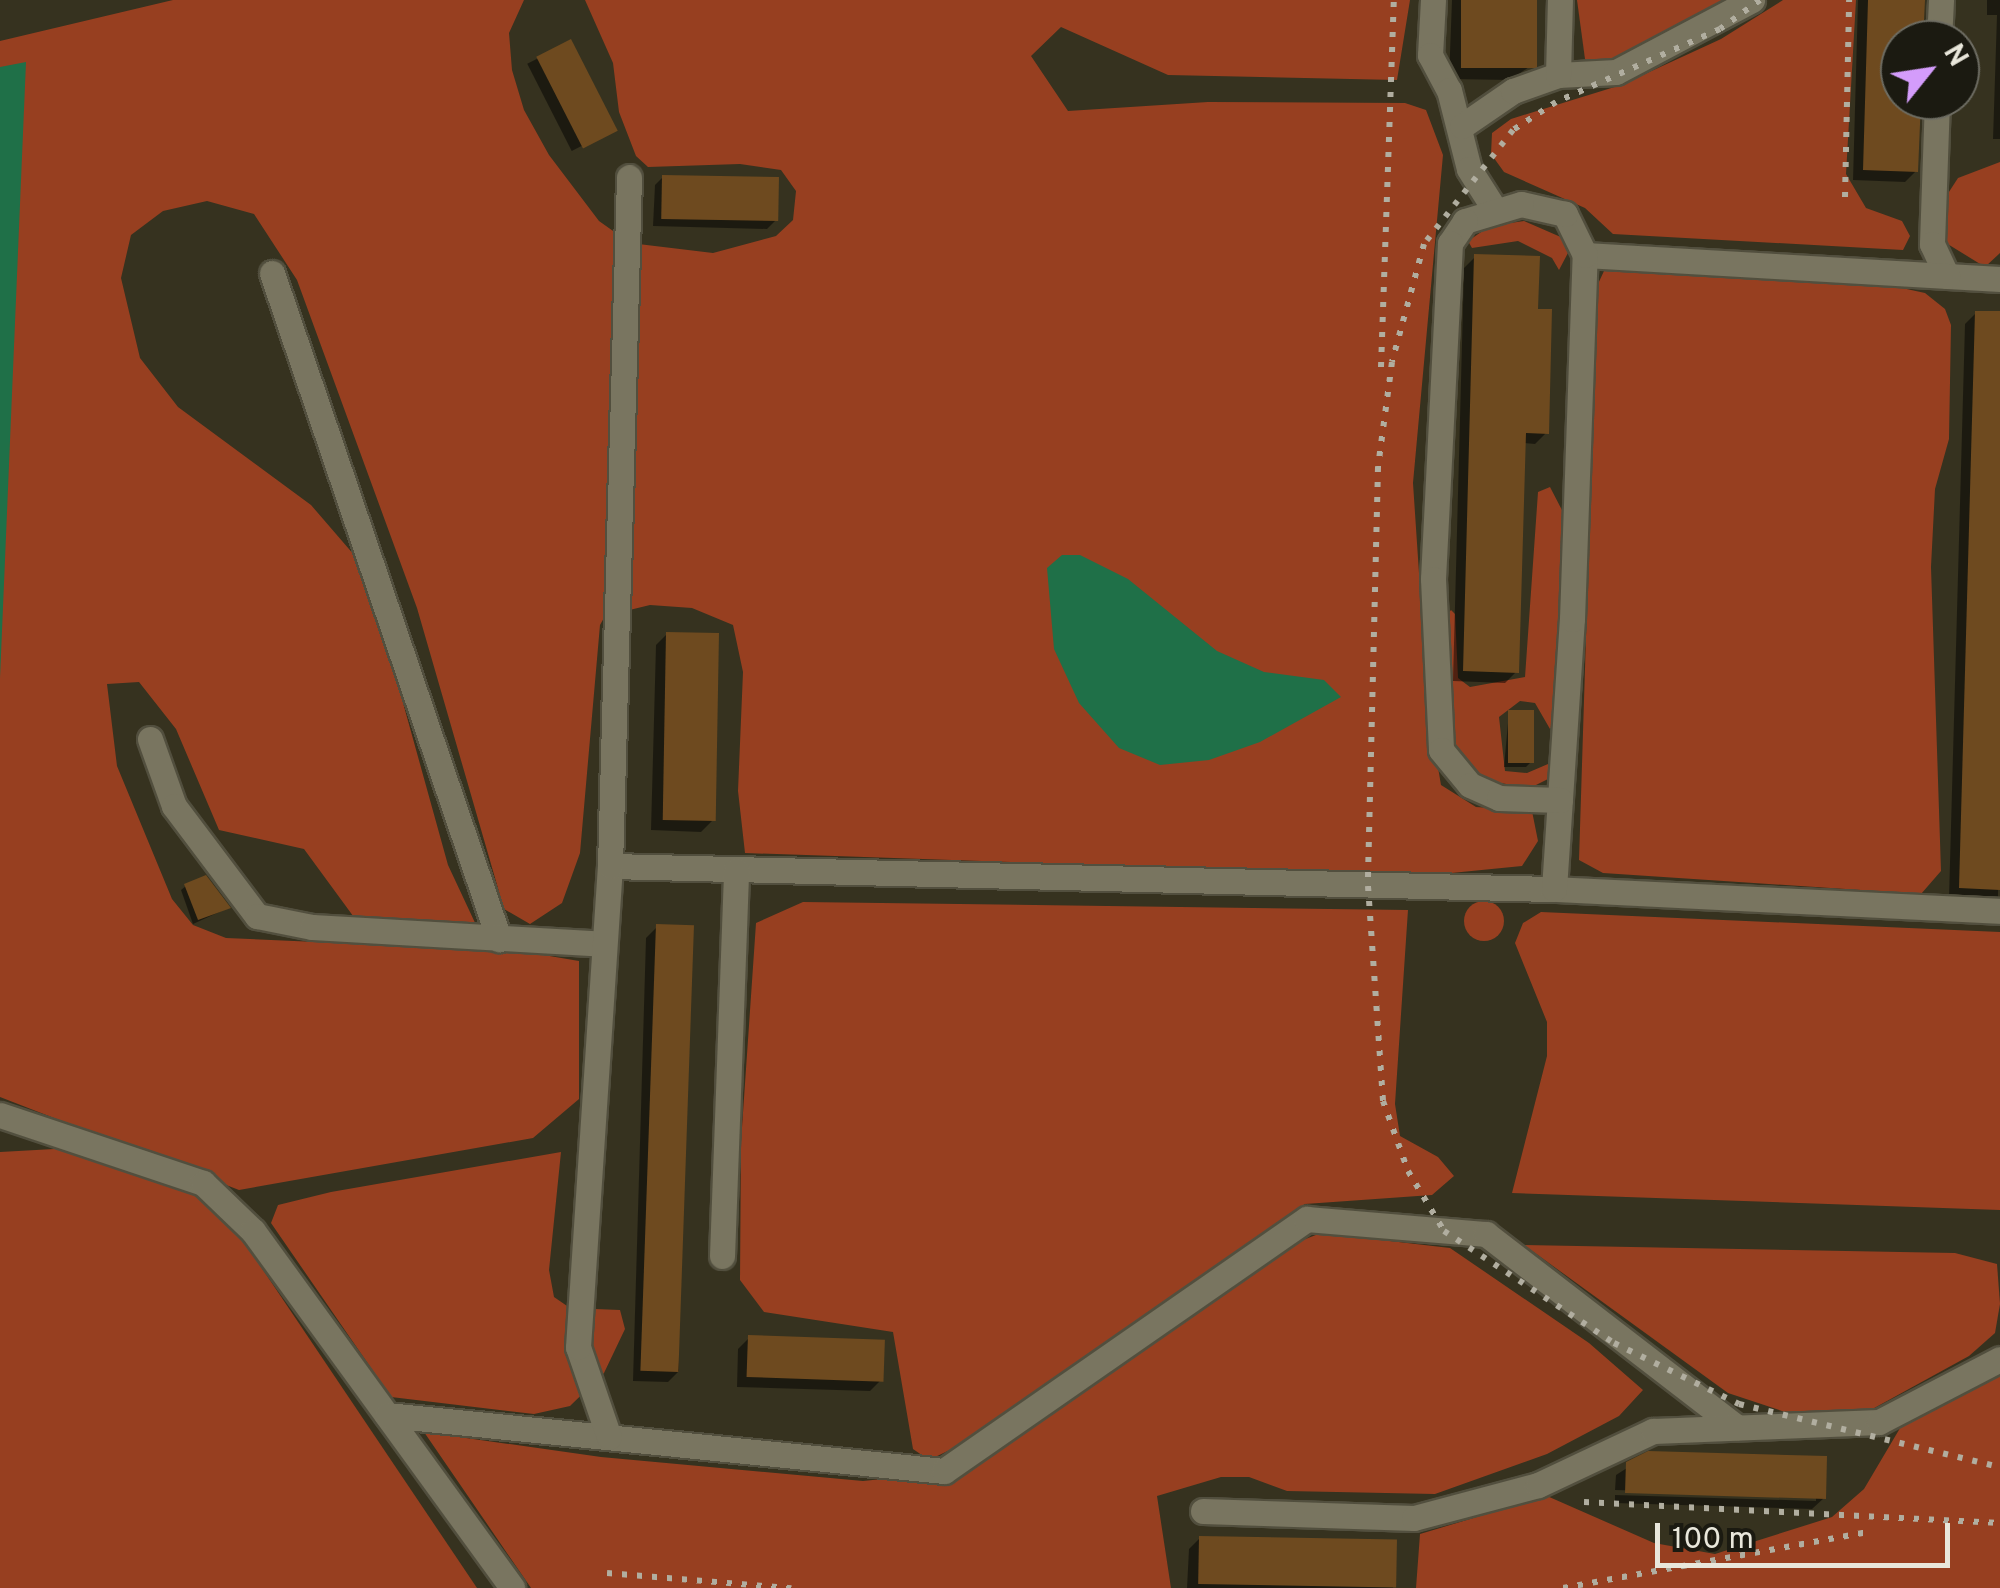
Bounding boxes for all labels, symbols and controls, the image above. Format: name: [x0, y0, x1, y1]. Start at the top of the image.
north arrow: [1880, 20, 1980, 120]
text: N: [1934, 38, 1975, 74]
scale bar: [1660, 1503, 1955, 1565]
text: 100 m: [1672, 1522, 1754, 1559]

